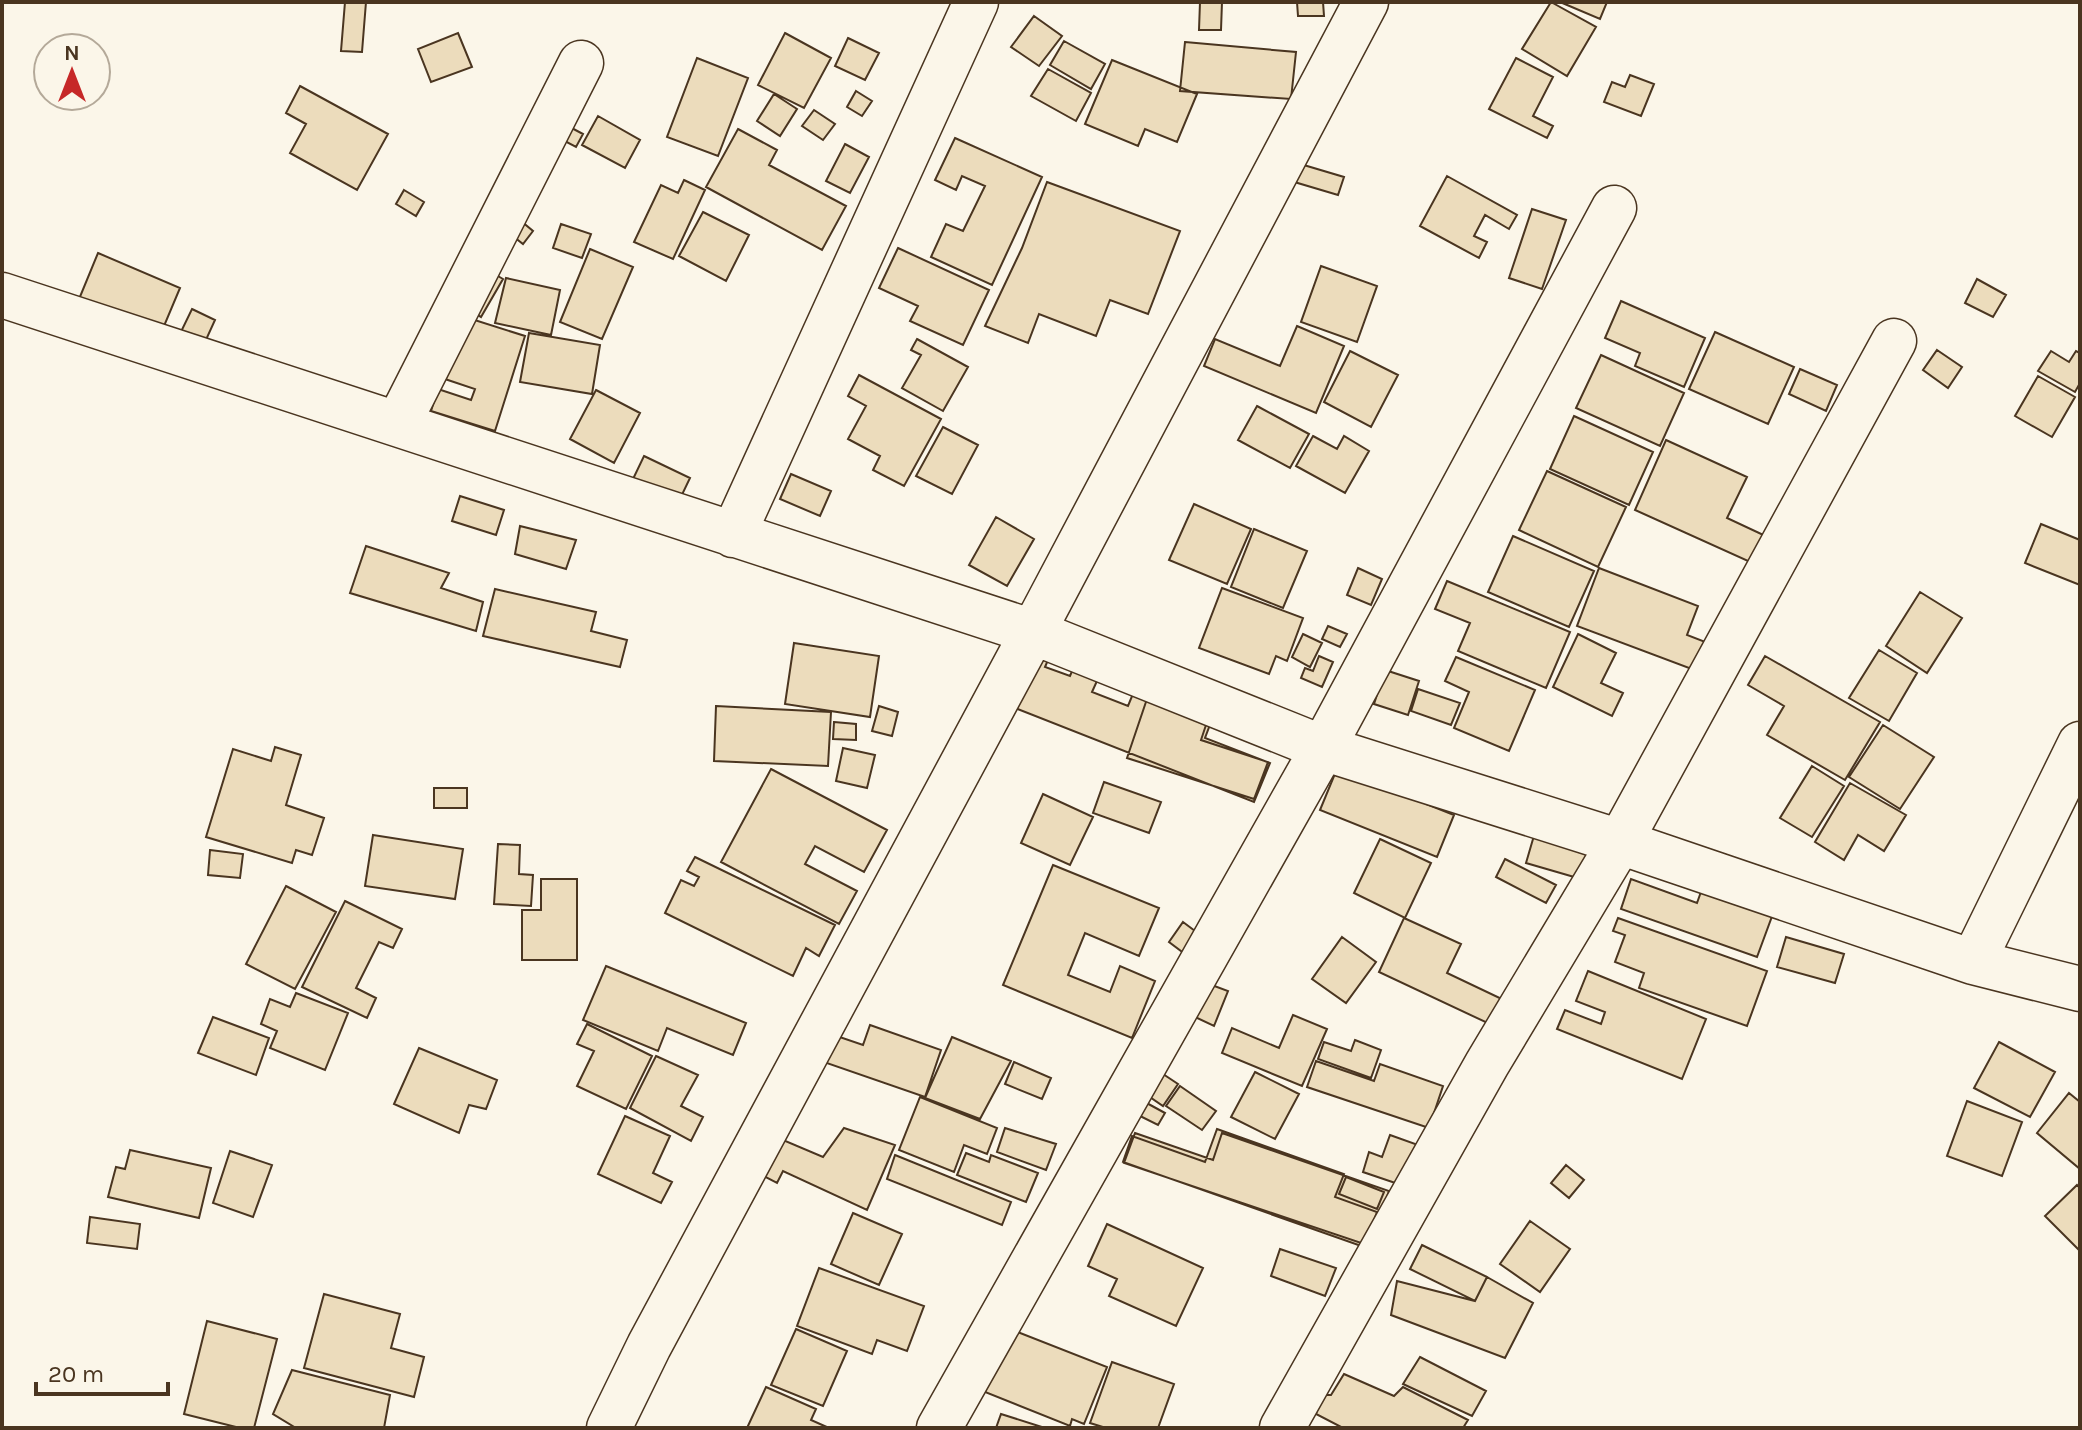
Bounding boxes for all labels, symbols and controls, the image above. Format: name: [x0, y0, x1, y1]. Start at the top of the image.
north arrow: [32, 32, 112, 112]
text: N: [64, 40, 80, 66]
scale bar: [36, 1346, 168, 1396]
text: 20 m: [48, 1360, 104, 1388]

